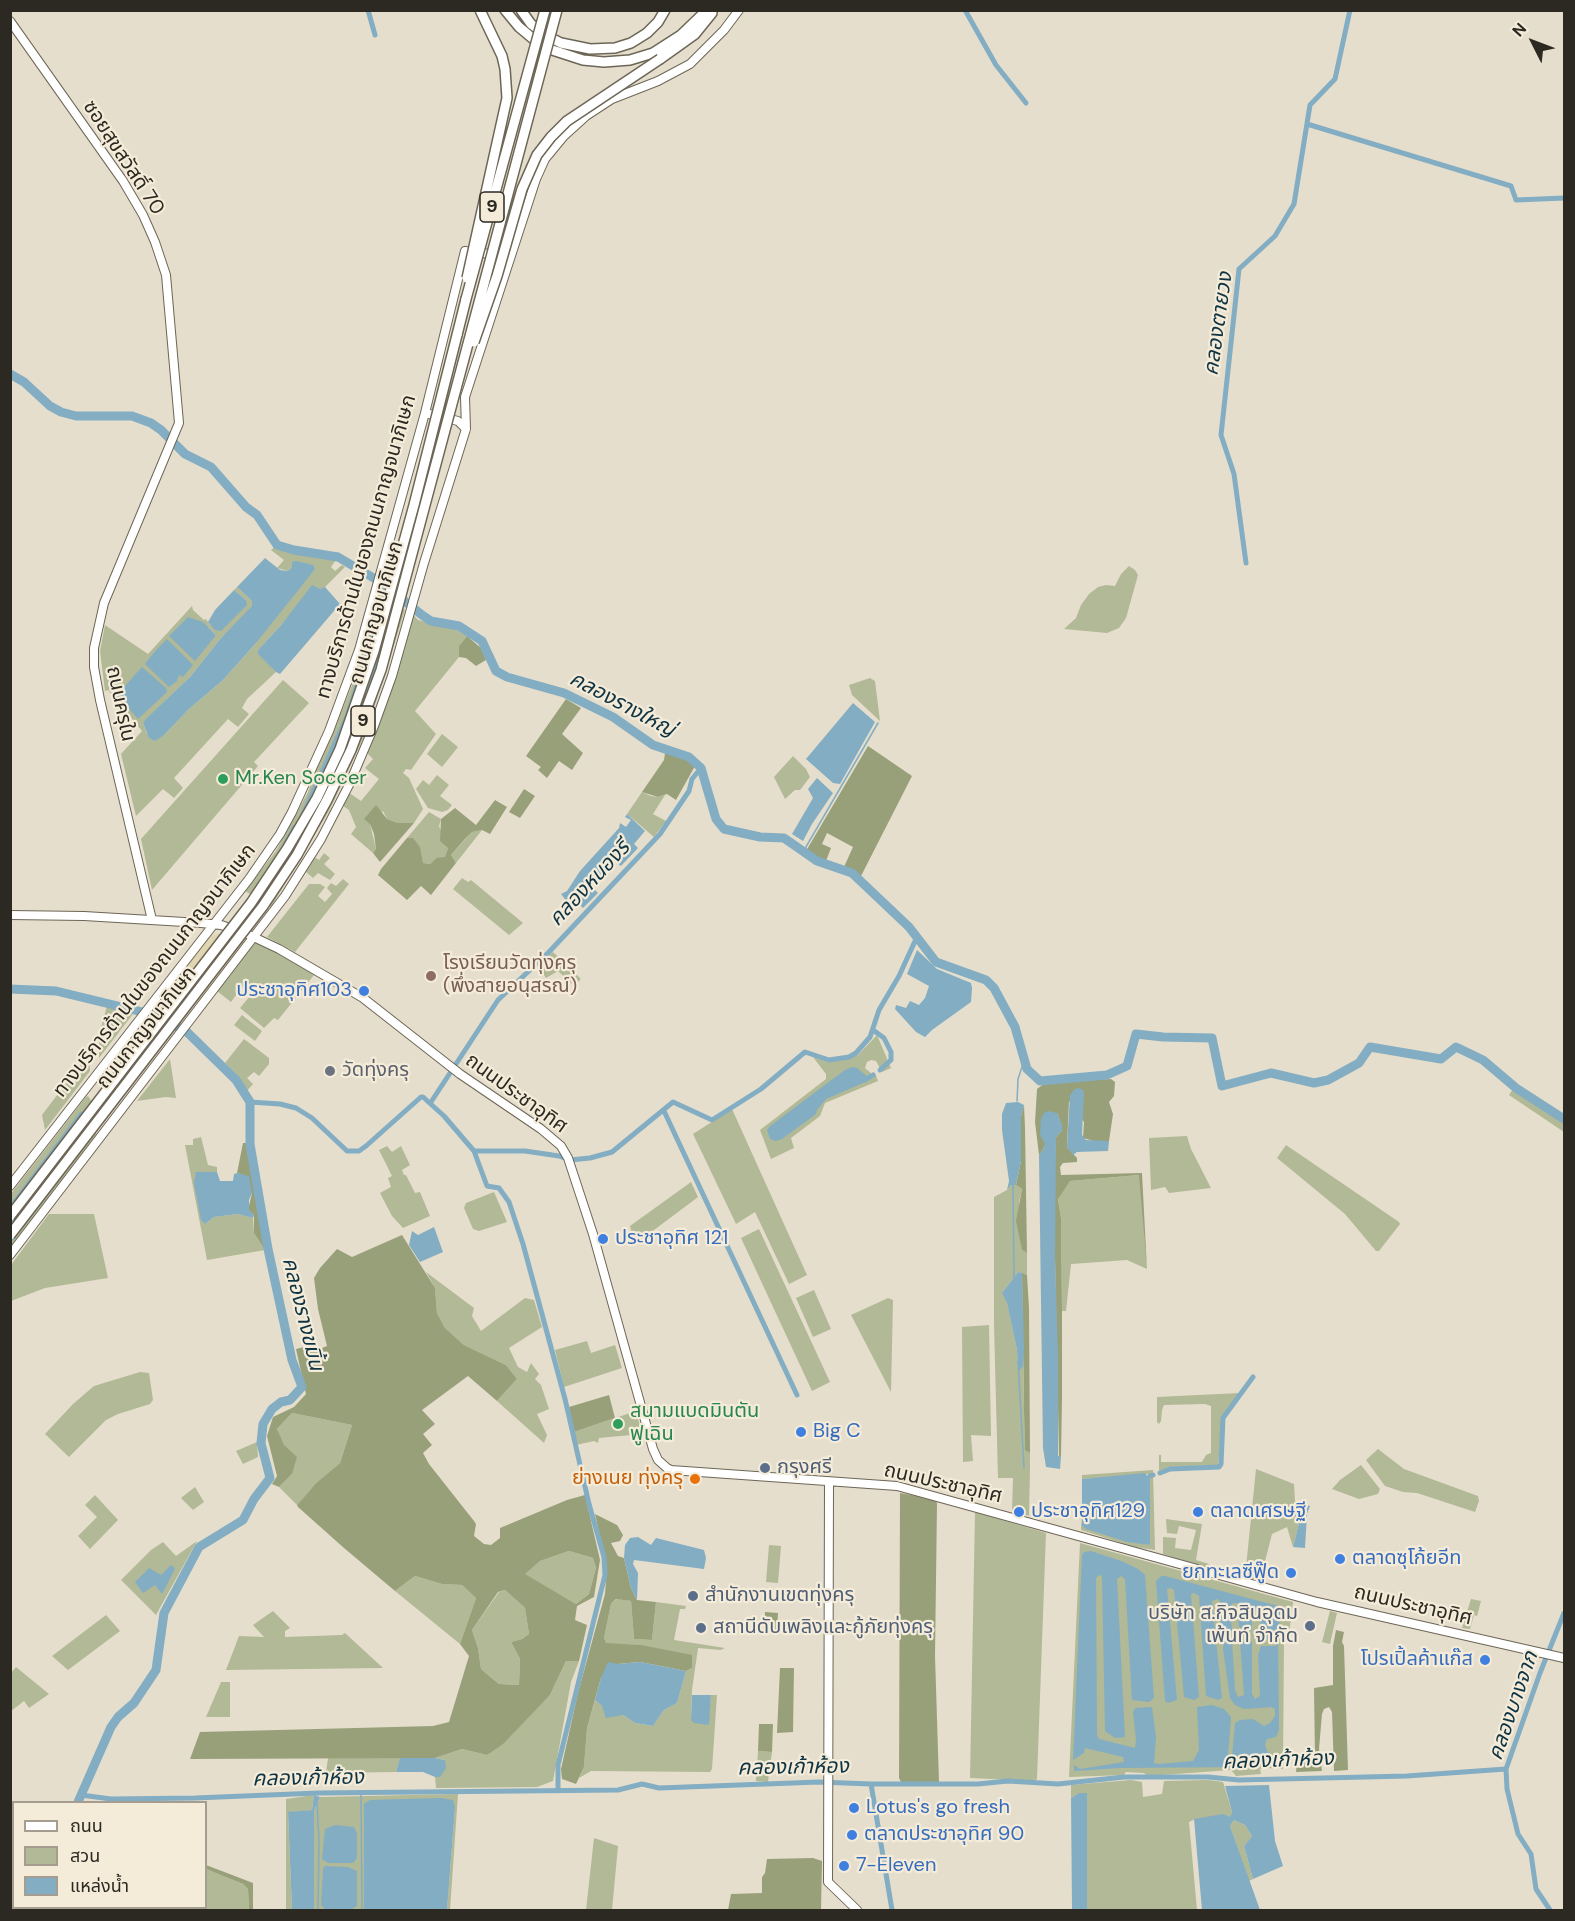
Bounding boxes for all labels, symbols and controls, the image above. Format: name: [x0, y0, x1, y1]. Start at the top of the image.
north arrow: [1503, 12, 1563, 72]
text: N: [1508, 18, 1531, 41]
street label: ซอยสุขสวัสดิ์ 70: [77, 96, 169, 220]
road number: 9: [480, 192, 504, 222]
water label: คลองตายวง: [1199, 271, 1239, 377]
street label: ทางบริการด้านในของถนนกาญจนาภิเษก: [312, 392, 422, 702]
street label: ถนนกาญจนาภิเษก: [345, 538, 409, 688]
street label: ถนนครุใน: [100, 664, 140, 744]
water label: คลองรางใหญ่: [565, 667, 679, 743]
road number: 9: [351, 706, 375, 736]
place label: Mr.Ken Soccer: [235, 767, 367, 791]
marker: Mr.Ken Soccer: [216, 772, 230, 786]
water label: คลองหนองรี: [544, 836, 636, 932]
street label: ทางบริการด้านในของถนนกาญจนาภิเษก: [49, 840, 261, 1102]
place label: โรงเรียนวัดทุ่งครุ (พึ่งสายอนุสรณ์): [443, 952, 577, 999]
street label: ถนนกาญจนาภิเษก: [92, 962, 202, 1094]
marker: โรงเรียนวัดทุ่งครุ (พึ่งสายอนุสรณ์): [424, 969, 438, 983]
place label: ประชาอุทิศ103: [236, 979, 352, 1003]
marker: ประชาอุทิศ103: [357, 984, 371, 998]
street label: ถนนประชาอุทิศ: [460, 1049, 572, 1139]
place label: วัดทุ่งครุ: [342, 1059, 409, 1083]
marker: วัดทุ่งครุ: [323, 1064, 337, 1078]
place label: ประชาอุทิศ 121: [615, 1227, 728, 1251]
marker: ประชาอุทิศ 121: [596, 1232, 610, 1246]
water label: คลองรางขมิ้น: [276, 1255, 328, 1373]
place label: สนามแบดมินตัน ฟูเฉิน: [630, 1400, 759, 1447]
marker: สนามแบดมินตัน ฟูเฉิน: [611, 1417, 625, 1431]
place label: Big C: [813, 1420, 861, 1444]
marker: Big C: [794, 1425, 808, 1439]
place label: กรุงศรี: [777, 1456, 832, 1480]
street label: ถนนประชาอุทิศ: [882, 1459, 1004, 1509]
marker: กรุงศรี: [758, 1461, 772, 1475]
place label: ย่างเนย ทุ่งครุ: [572, 1467, 683, 1491]
marker: ย่างเนย ทุ่งครุ: [688, 1472, 702, 1486]
place label: ประชาอุทิศ129: [1031, 1500, 1145, 1524]
place label: ตลาดเศรษฐี: [1210, 1500, 1306, 1524]
marker: ประชาอุทิศ129: [1012, 1505, 1026, 1519]
marker: ตลาดเศรษฐี: [1191, 1505, 1205, 1519]
place label: ตลาดซุโก้ยอีท: [1352, 1547, 1461, 1571]
marker: ตลาดซุโก้ยอีท: [1333, 1552, 1347, 1566]
place label: ยกทะเลซีฟู๊ด: [1182, 1561, 1279, 1585]
marker: ยกทะเลซีฟู๊ด: [1284, 1566, 1298, 1580]
street label: ถนนประชาอุทิศ: [1352, 1581, 1474, 1631]
place label: สำนักงานเขตทุ่งครุ: [705, 1584, 854, 1608]
marker: สำนักงานเขตทุ่งครุ: [686, 1589, 700, 1603]
place label: บริษัท ส.กิจสินอุดม เพ้นท์ จำกัด: [1148, 1602, 1298, 1649]
place label: สถานีดับเพลิงและกู้ภัยทุ่งครุ: [713, 1616, 933, 1640]
marker: บริษัท ส.กิจสินอุดม เพ้นท์ จำกัด: [1303, 1619, 1317, 1633]
marker: สถานีดับเพลิงและกู้ภัยทุ่งครุ: [694, 1621, 708, 1635]
place label: โปรเปิ้ลค้าแก๊ส: [1361, 1648, 1473, 1672]
water label: คลองบางจาก: [1484, 1648, 1544, 1764]
marker: โปรเปิ้ลค้าแก๊ส: [1478, 1653, 1492, 1667]
water label: คลองเก้าห้อง: [1222, 1746, 1334, 1776]
water label: คลองเก้าห้อง: [737, 1754, 849, 1782]
water label: คลองเก้าห้อง: [252, 1765, 364, 1793]
place label: Lotus's go fresh: [866, 1796, 1010, 1820]
legend: [12, 1801, 207, 1909]
marker: Lotus's go fresh: [847, 1801, 861, 1815]
text: ถนน: [70, 1814, 103, 1838]
place label: ตลาดประชาอุทิศ 90: [864, 1823, 1024, 1847]
marker: ตลาดประชาอุทิศ 90: [845, 1828, 859, 1842]
text: สวน: [70, 1844, 100, 1868]
place label: 7-Eleven: [856, 1854, 936, 1878]
marker: 7-Eleven: [837, 1859, 851, 1873]
text: แหล่งน้ำ: [70, 1874, 129, 1898]

